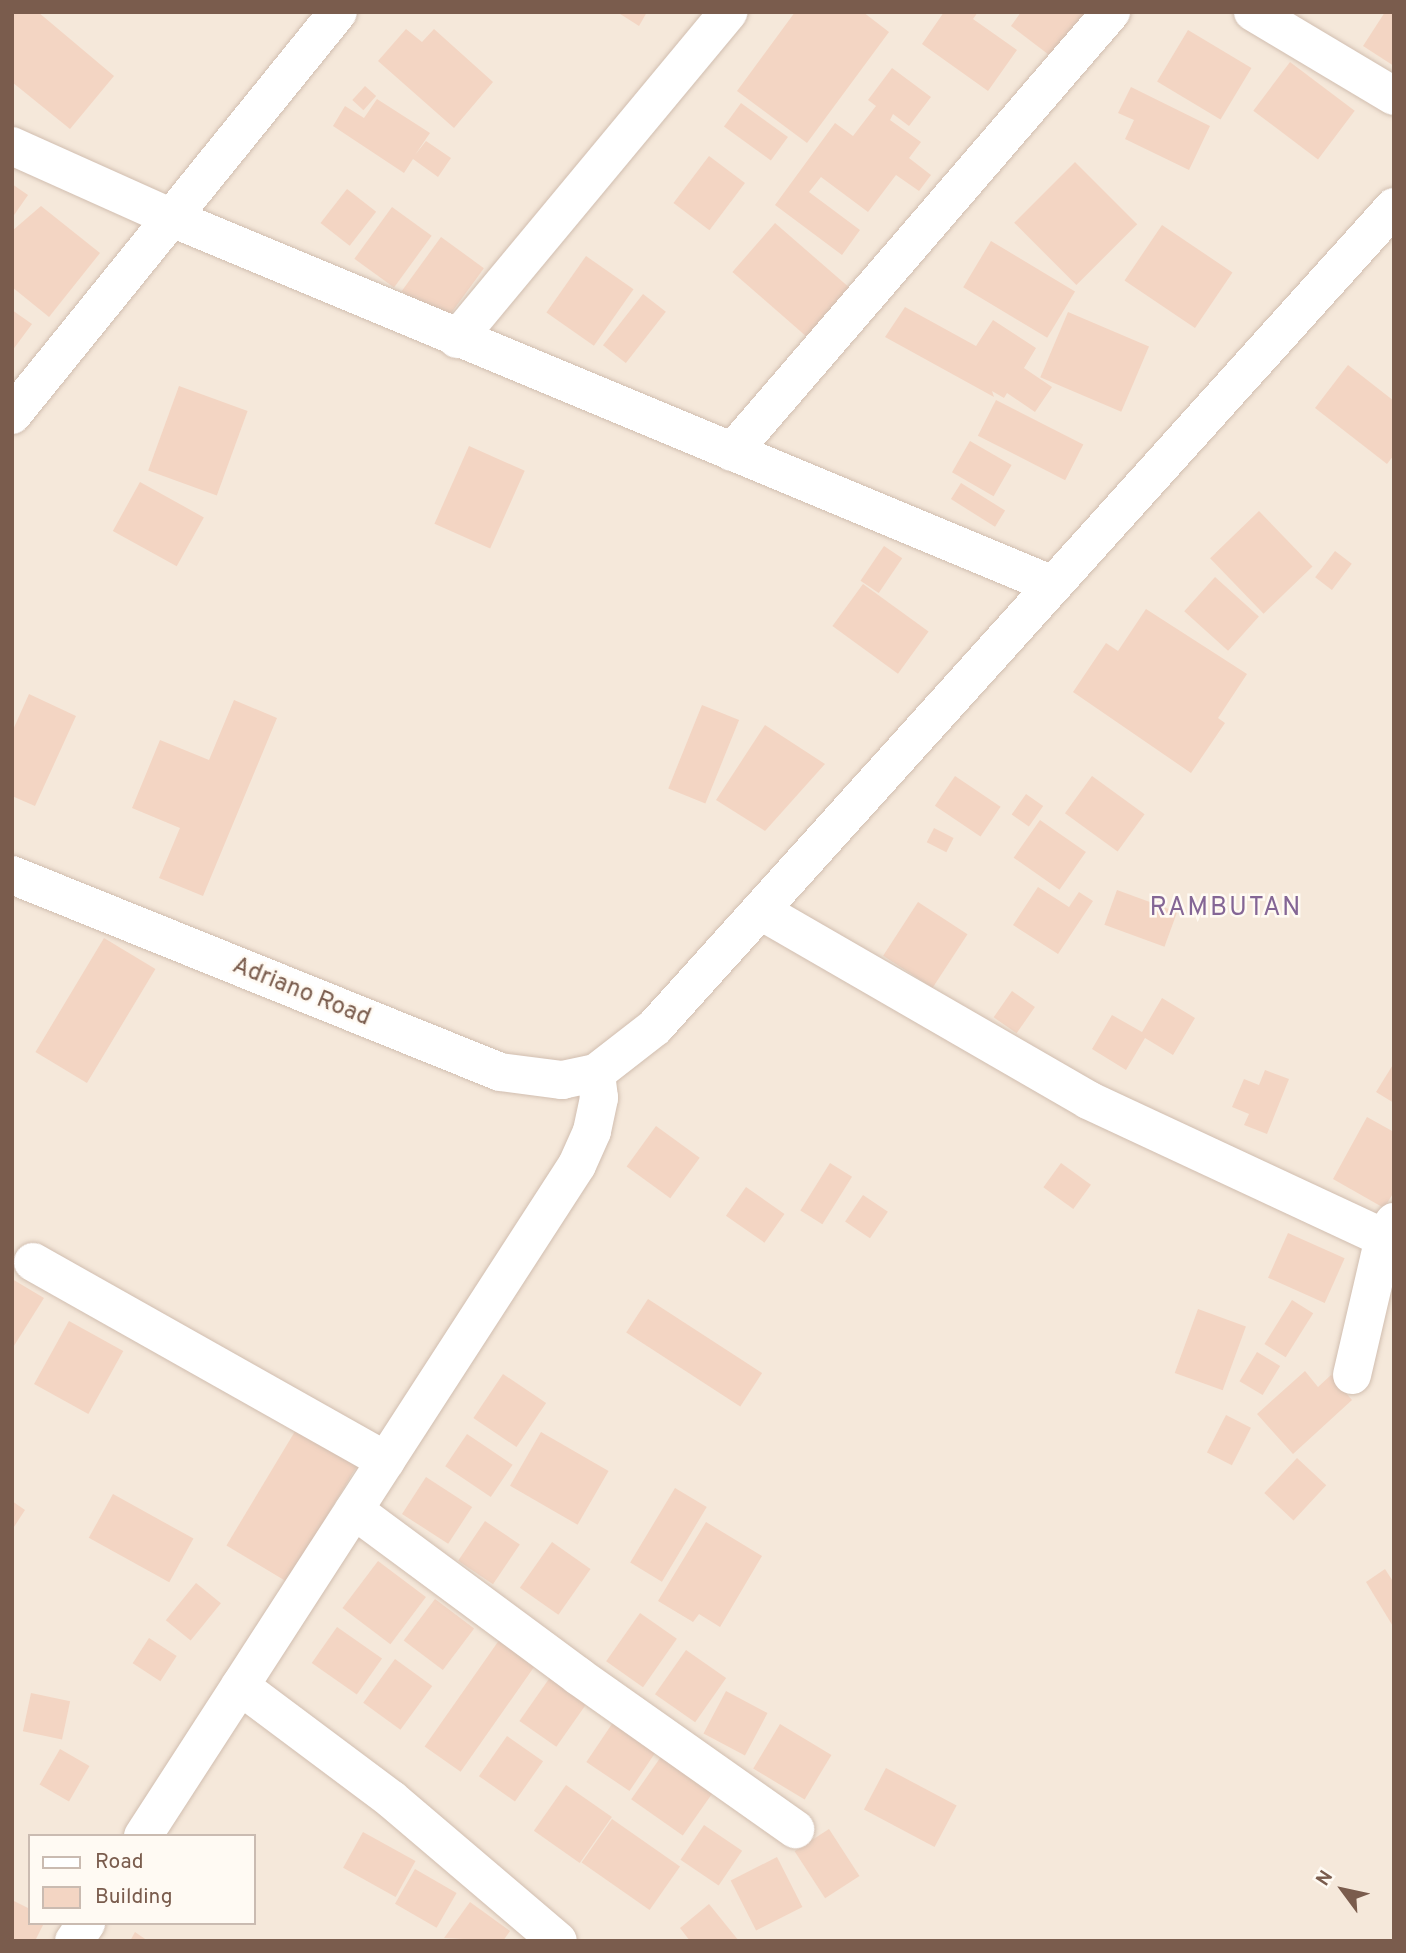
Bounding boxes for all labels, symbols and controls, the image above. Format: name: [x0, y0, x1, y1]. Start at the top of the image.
district label: RAMBUTAN: [1150, 893, 1302, 925]
street label: Adriano Road: [228, 952, 374, 1034]
legend: [28, 1834, 256, 1925]
text: Road: [95, 1849, 144, 1876]
north arrow: [1308, 1855, 1378, 1925]
text: N: [1312, 1866, 1339, 1891]
text: Building: [95, 1884, 173, 1911]

